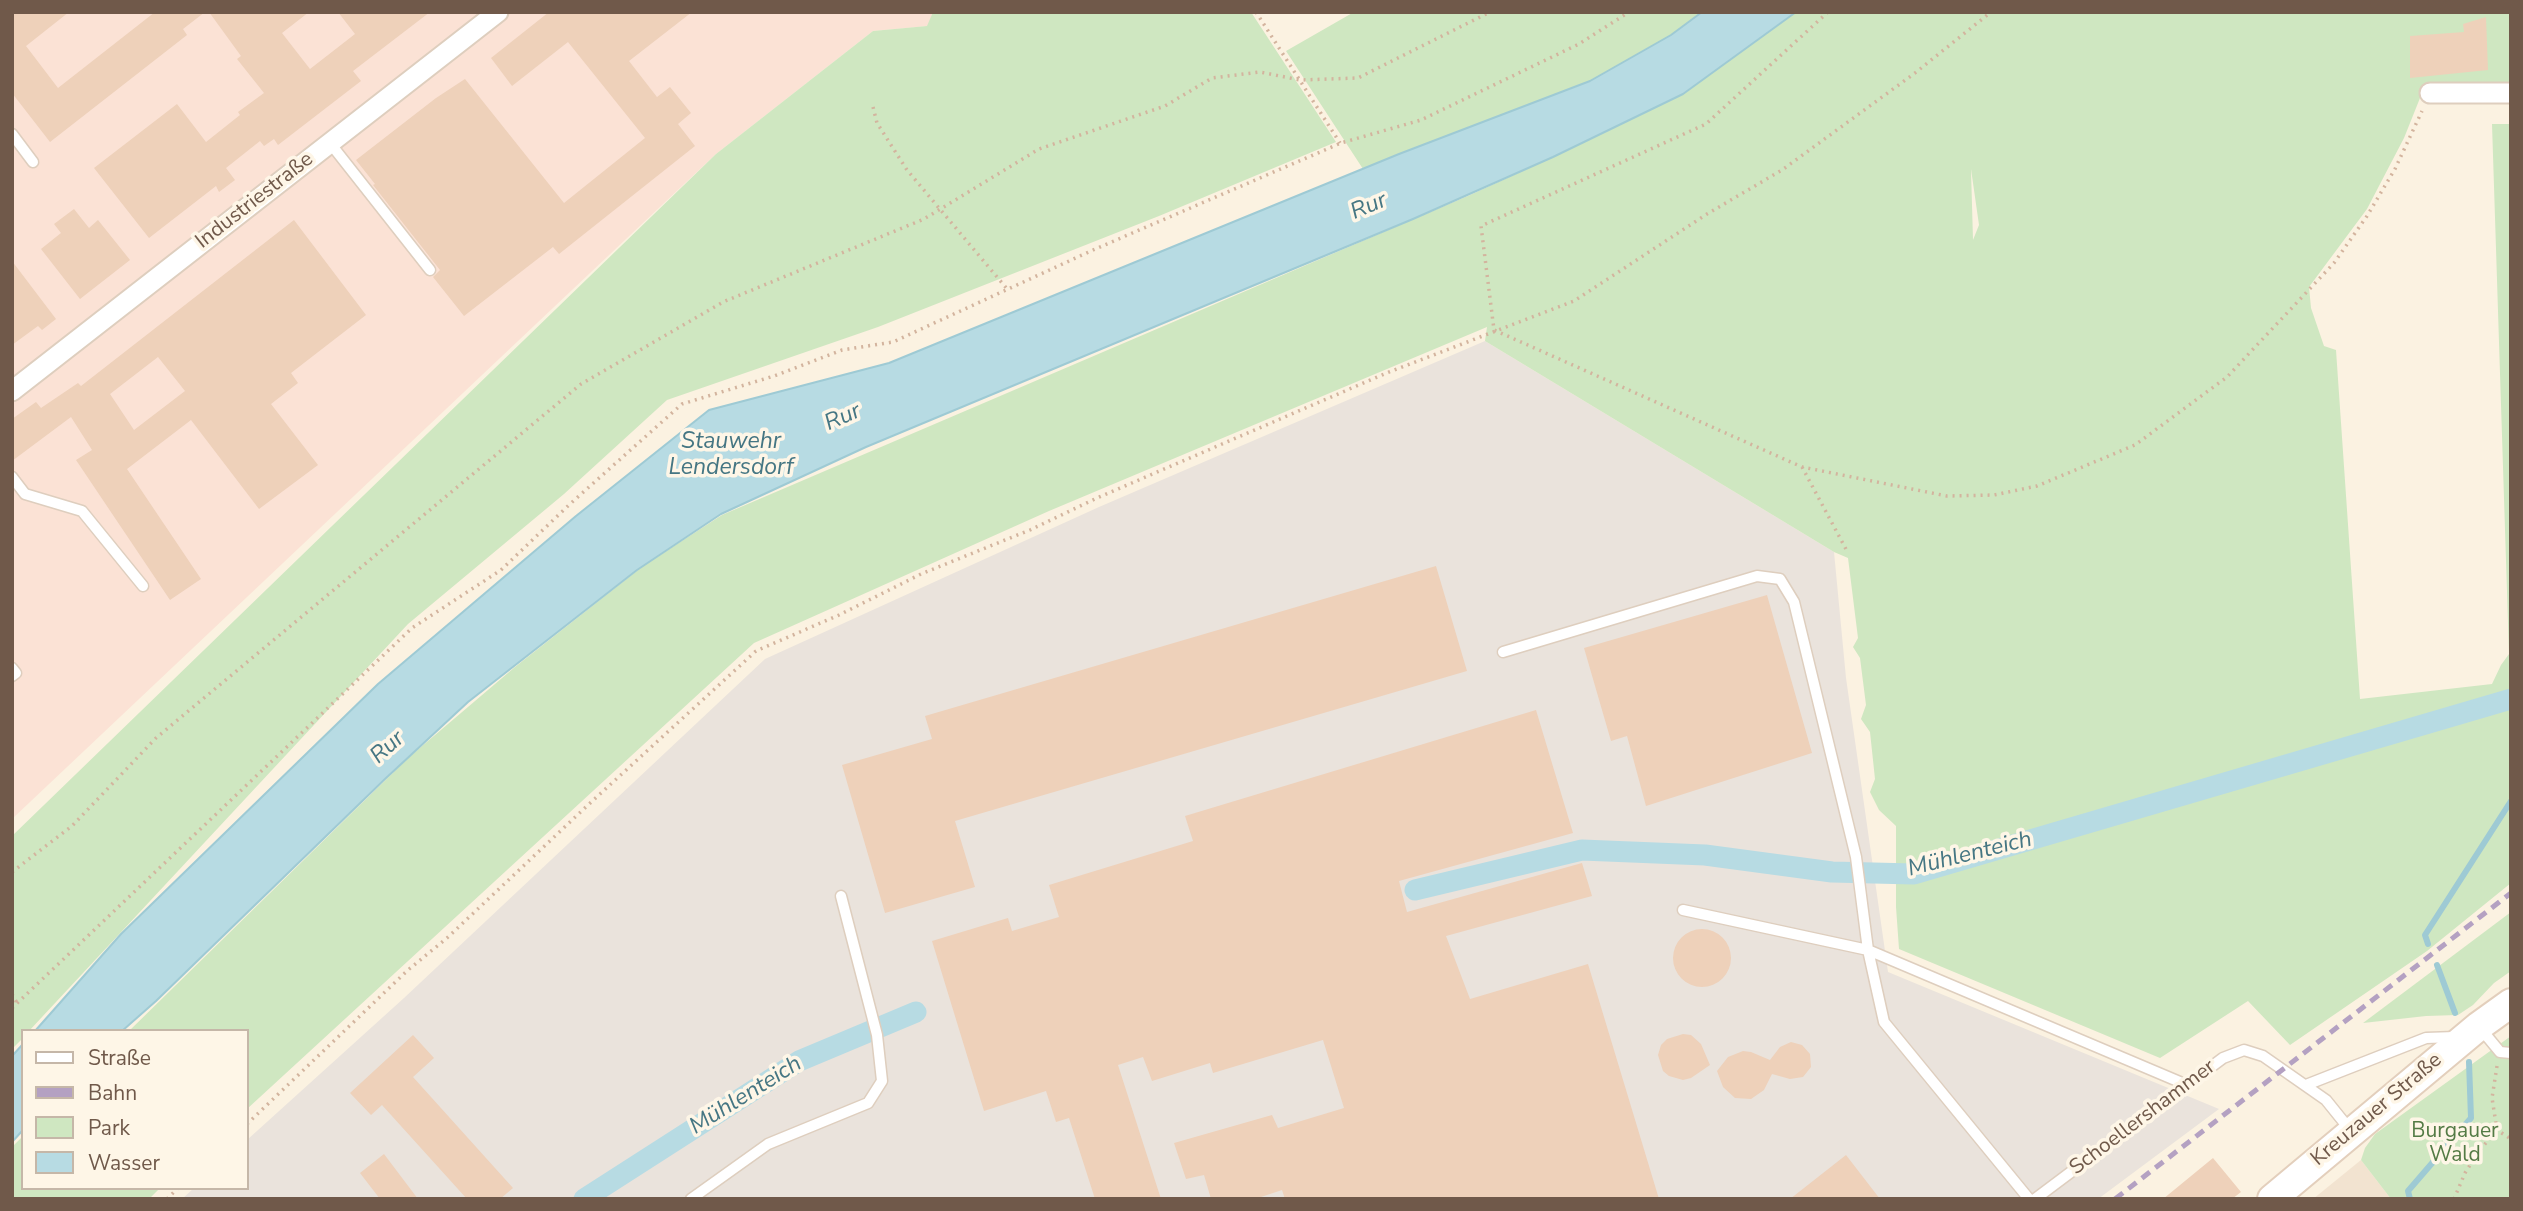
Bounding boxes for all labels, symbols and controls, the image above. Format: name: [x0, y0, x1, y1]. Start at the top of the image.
street label: Industriestraße: [191, 147, 319, 255]
water label: Rur: [1347, 187, 1391, 227]
water label: Rur: [821, 398, 865, 438]
water label: Stauwehr Lendersdorf: [668, 428, 794, 482]
water label: Rur: [365, 726, 411, 770]
water label: Mühlenteich: [1905, 826, 2035, 884]
legend: [21, 1029, 248, 1190]
text: Straße: [88, 1044, 151, 1072]
street label: Kreuzauer Straße: [2306, 1048, 2448, 1172]
water label: Mühlenteich: [685, 1051, 807, 1141]
street label: Schoellershammer: [2065, 1055, 2221, 1181]
text: Bahn: [88, 1079, 137, 1107]
text: Park: [88, 1114, 130, 1142]
park label: Burgauer Wald: [2411, 1119, 2499, 1169]
text: Wasser: [88, 1149, 160, 1177]

